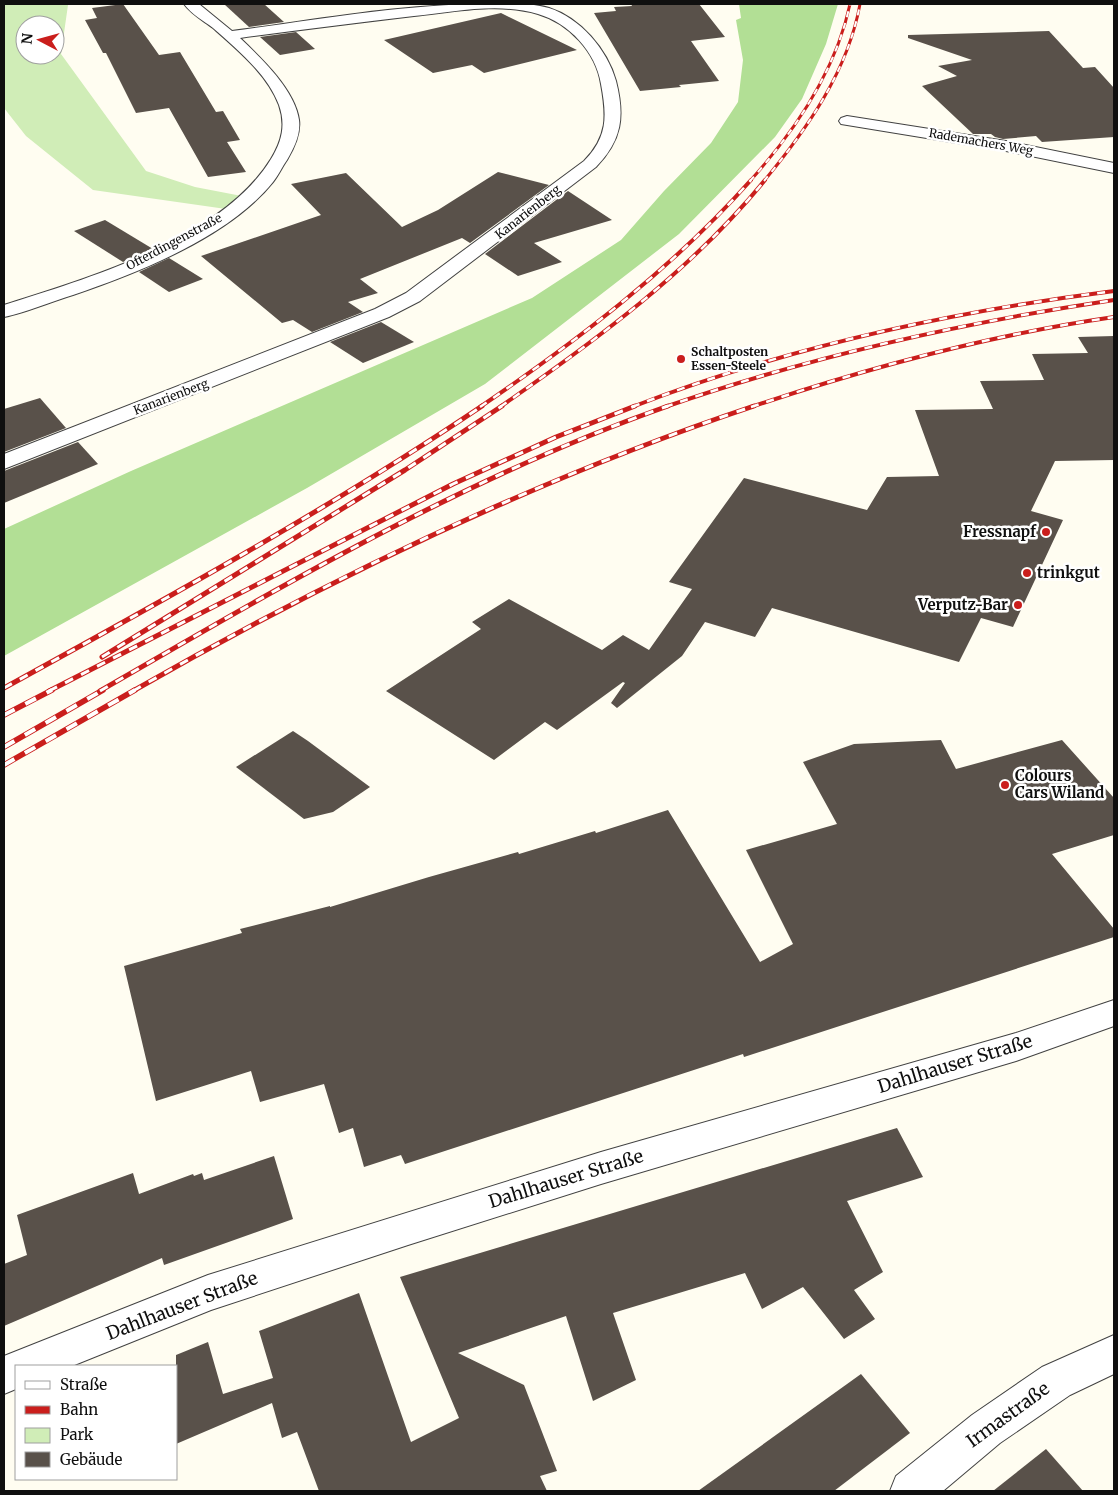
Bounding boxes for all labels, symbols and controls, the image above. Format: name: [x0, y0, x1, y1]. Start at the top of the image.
north arrow: [15, 15, 65, 65]
text: N: [18, 32, 37, 45]
street label: Rademachers Weg: [928, 125, 1035, 158]
street label: Kanarienberg: [492, 181, 564, 242]
street label: Ofterdingenstraße: [123, 210, 224, 273]
place label: Schaltposten Essen-Steele: [691, 344, 768, 373]
marker: Schaltposten Essen-Steele: [675, 353, 687, 365]
street label: Kanarienberg: [131, 375, 211, 418]
place label: Fressnapf: [963, 522, 1037, 541]
marker: Fressnapf: [1040, 526, 1052, 538]
place label: trinkgut: [1037, 563, 1100, 582]
marker: trinkgut: [1021, 567, 1033, 579]
place label: Verputz-Bar: [917, 595, 1008, 614]
marker: Verputz-Bar: [1012, 599, 1024, 611]
place label: Colours Cars Wiland: [1015, 766, 1104, 802]
marker: Colours Cars Wiland: [999, 779, 1011, 791]
street label: Dahlhauser Straße: [875, 1029, 1035, 1098]
street label: Dahlhauser Straße: [486, 1144, 646, 1213]
street label: Dahlhauser Straße: [103, 1266, 261, 1345]
legend: [15, 1365, 178, 1480]
text: Straße: [60, 1375, 107, 1394]
street label: Irmastraße: [962, 1377, 1054, 1452]
text: Bahn: [60, 1400, 98, 1419]
text: Park: [60, 1425, 94, 1444]
text: Gebäude: [60, 1450, 123, 1469]

